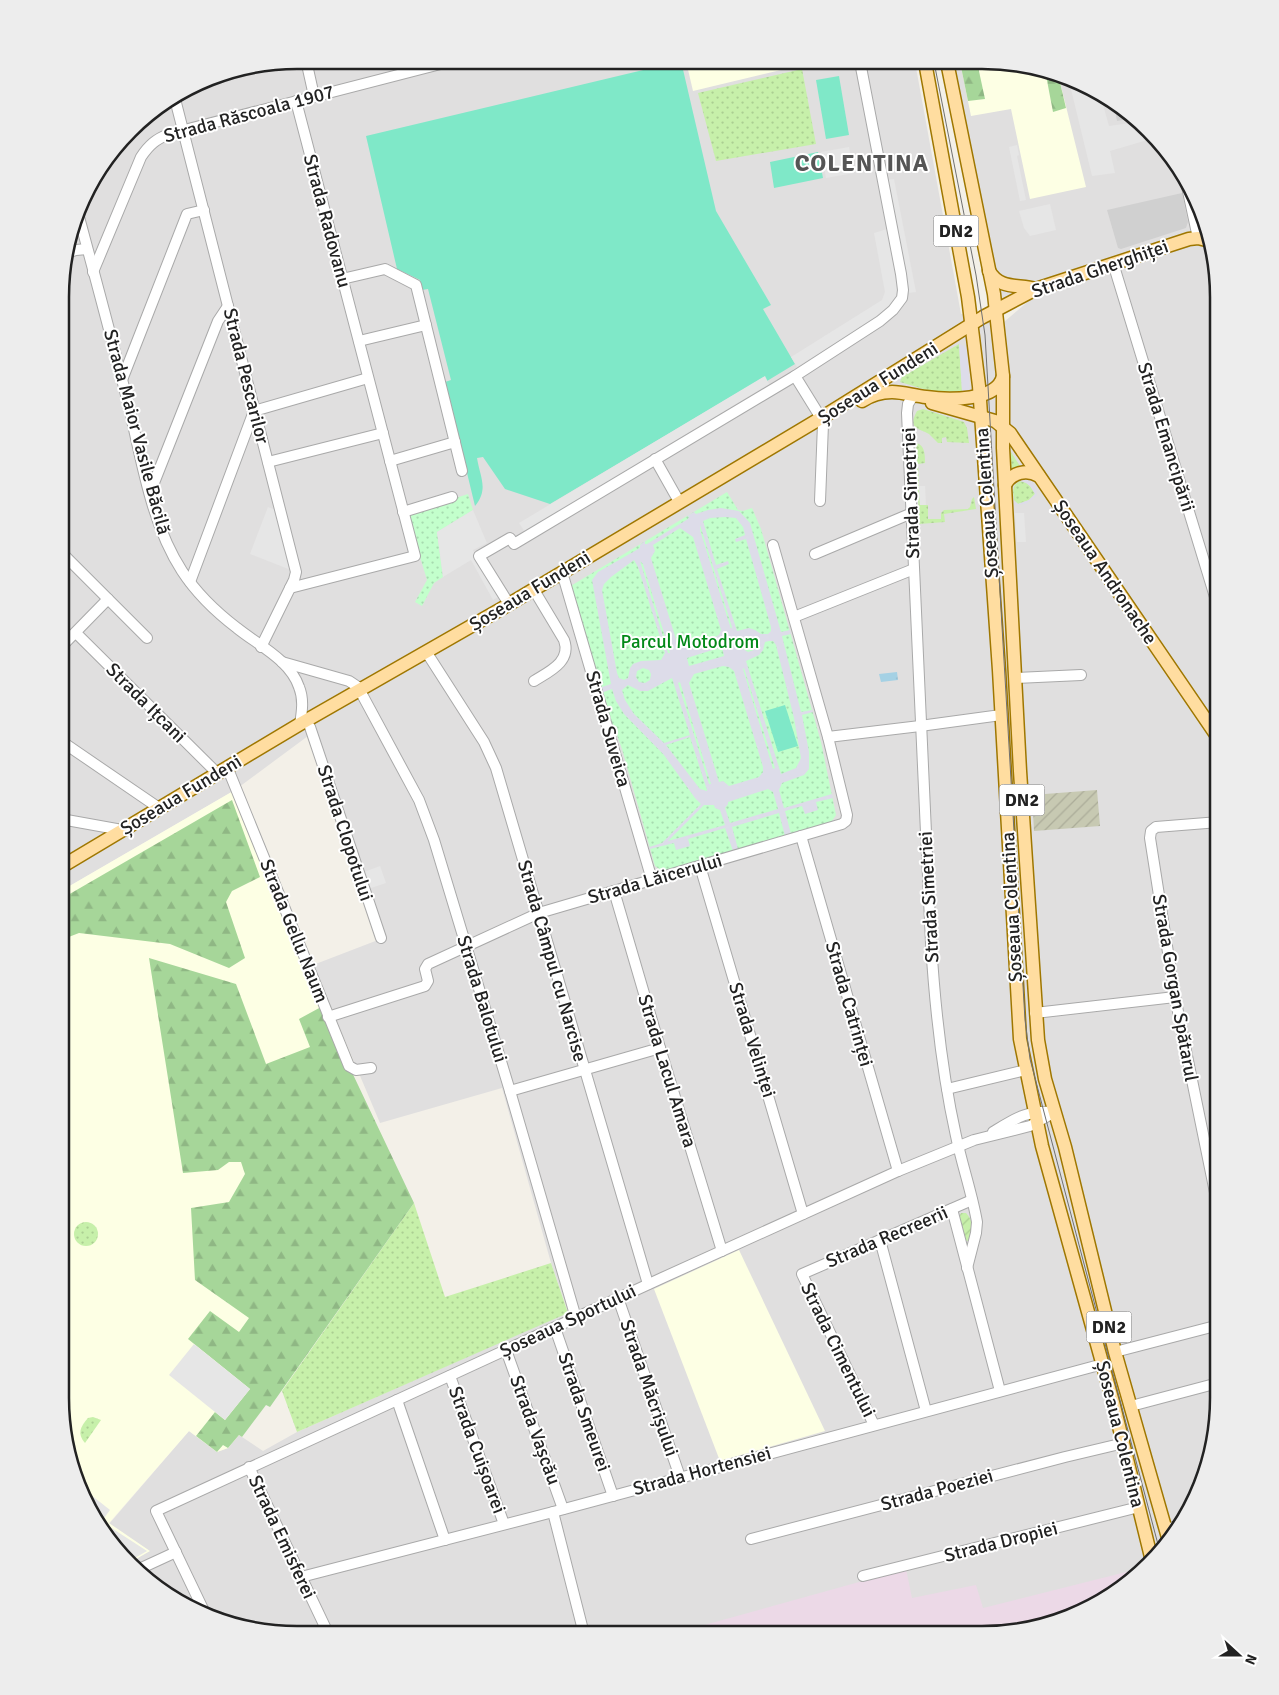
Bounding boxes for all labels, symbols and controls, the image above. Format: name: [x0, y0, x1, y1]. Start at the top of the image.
street label: Strada Răscoala 1907: [161, 80, 337, 148]
district label: COLENTINA: [795, 148, 929, 178]
street label: Strada Radovanu: [298, 152, 356, 290]
road number: DN2: [934, 216, 978, 247]
street label: Strada Gherghiței: [1029, 234, 1171, 304]
street label: Strada Pescarilor: [218, 306, 274, 446]
street label: Strada Maior Vasile Băcilă: [98, 327, 176, 537]
street label: Șoseaua Fundeni: [813, 336, 943, 430]
street label: Strada Emancipării: [1132, 359, 1200, 515]
street label: Strada Simetriei: [897, 427, 925, 559]
street label: Șoseaua Colentina: [970, 427, 1004, 579]
street label: Șoseaua Andronache: [1048, 495, 1162, 649]
street label: Șoseaua Fundeni: [465, 545, 595, 637]
park label: Parcul Motodrom: [621, 630, 759, 654]
street label: Strada Ițcani: [101, 658, 191, 748]
street label: Strada Suveica: [580, 668, 636, 790]
street label: Șoseaua Fundeni: [116, 749, 246, 841]
street label: Strada Clopotului: [312, 762, 378, 904]
road number: DN2: [1000, 784, 1044, 816]
street label: Strada Simetriei: [914, 831, 944, 963]
street label: Șoseaua Colentina: [996, 831, 1028, 983]
street label: Strada Lăicerului: [585, 848, 725, 910]
street label: Strada Gellu Naum: [254, 856, 334, 1006]
street label: Strada Câmpul cu Narcise: [512, 857, 592, 1065]
street label: Strada Gorgan Spătarul: [1147, 892, 1203, 1084]
street label: Strada Balotului: [451, 933, 513, 1065]
street label: Strada Catrinței: [820, 939, 878, 1069]
street label: Strada Velinței: [723, 980, 781, 1100]
street label: Strada Lacul Amara: [632, 992, 702, 1150]
street label: Strada Recreerii: [822, 1200, 952, 1274]
street label: Șoseaua Sportului: [496, 1279, 640, 1363]
street label: Strada Cimentului: [795, 1279, 881, 1421]
road number: DN2: [1086, 1311, 1132, 1342]
street label: Strada Măcrișului: [614, 1316, 684, 1460]
street label: Strada Smeurei: [552, 1349, 616, 1475]
street label: Șoseaua Colentina: [1090, 1358, 1150, 1510]
street label: Strada Vașcău: [504, 1372, 566, 1488]
street label: Strada Cuișoarei: [443, 1383, 511, 1517]
street label: Strada Hortensiei: [630, 1441, 774, 1501]
street label: Strada Poeziei: [878, 1463, 996, 1517]
street label: Strada Emisferei: [243, 1471, 321, 1603]
street label: Strada Dropiei: [942, 1516, 1060, 1568]
north arrow: [1214, 1630, 1264, 1680]
text: N: [1241, 1652, 1260, 1667]

